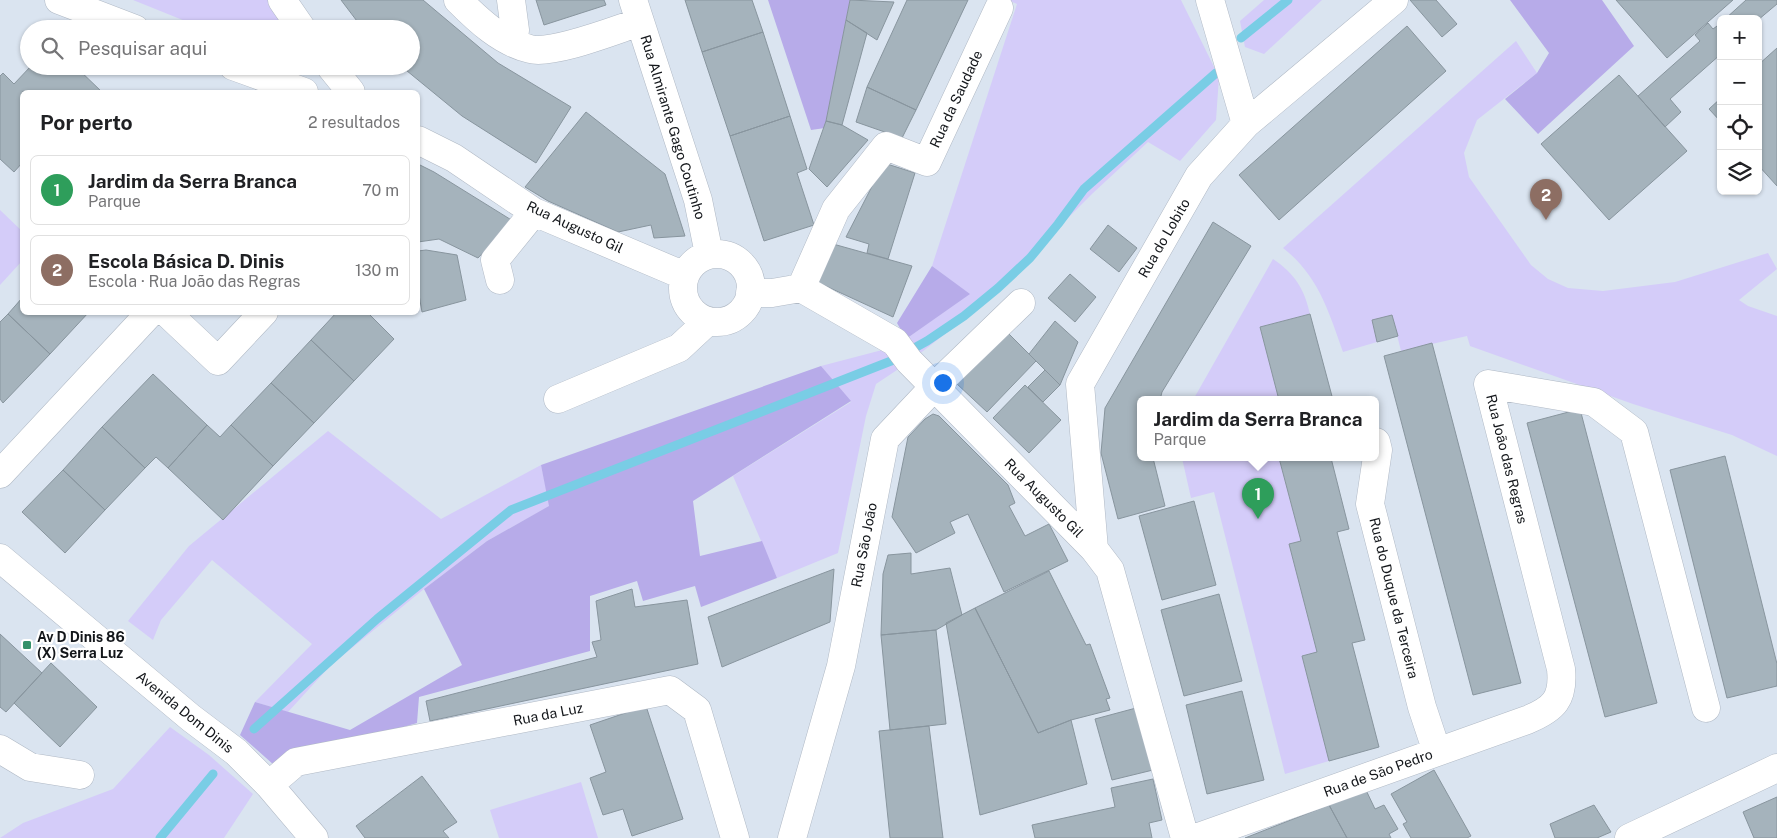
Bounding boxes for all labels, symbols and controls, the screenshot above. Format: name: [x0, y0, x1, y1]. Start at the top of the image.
map controls: [1717, 15, 1762, 195]
button: +: [1717, 15, 1762, 60]
search box: [20, 20, 420, 75]
street label: Rua Almirante Gago Coutinho: [637, 33, 709, 221]
icon: search: [38, 34, 66, 62]
text: Pesquisar aqui: [78, 37, 207, 59]
street label: Rua da Saudade: [926, 48, 986, 150]
button: −: [1717, 60, 1762, 105]
button: locate: [1717, 105, 1762, 150]
text: Por perto: [40, 110, 133, 135]
text: 2 resultados: [308, 113, 400, 132]
button: layers: [1717, 150, 1762, 195]
text: Jardim da Serra Branca: [88, 170, 297, 192]
pin: 2: [1530, 179, 1562, 220]
text: 1: [54, 181, 60, 200]
text: 70 m: [362, 181, 399, 200]
text: Parque: [88, 192, 141, 211]
street label: Rua do Lobito: [1135, 196, 1193, 280]
street label: Rua Augusto Gil: [524, 198, 626, 256]
text: Escola Básica D. Dinis: [88, 250, 284, 272]
text: 2: [52, 261, 62, 280]
text: 130 m: [355, 261, 399, 280]
text: Escola · Rua João das Regras: [88, 272, 300, 291]
your location: [930, 370, 956, 396]
street label: Rua João das Regras: [1483, 393, 1531, 525]
popup: [1137, 396, 1379, 461]
text: Jardim da Serra Branca: [1154, 408, 1363, 430]
text: Parque: [1154, 430, 1206, 449]
street label: Rua Augusto Gil: [1001, 455, 1087, 541]
pin: 1: [1242, 478, 1274, 519]
street label: Rua São João: [848, 501, 880, 589]
street label: Rua do Duque da Terceira: [1366, 516, 1422, 680]
place label: Av D Dinis 86 (X) Serra Luz: [37, 629, 125, 661]
marker: Av D Dinis 86 (X) Serra Luz: [21, 639, 33, 651]
street label: Avenida Dom Dinis: [133, 668, 237, 756]
street label: Rua da Luz: [512, 699, 585, 729]
street label: Rua de São Pedro: [1321, 746, 1435, 800]

